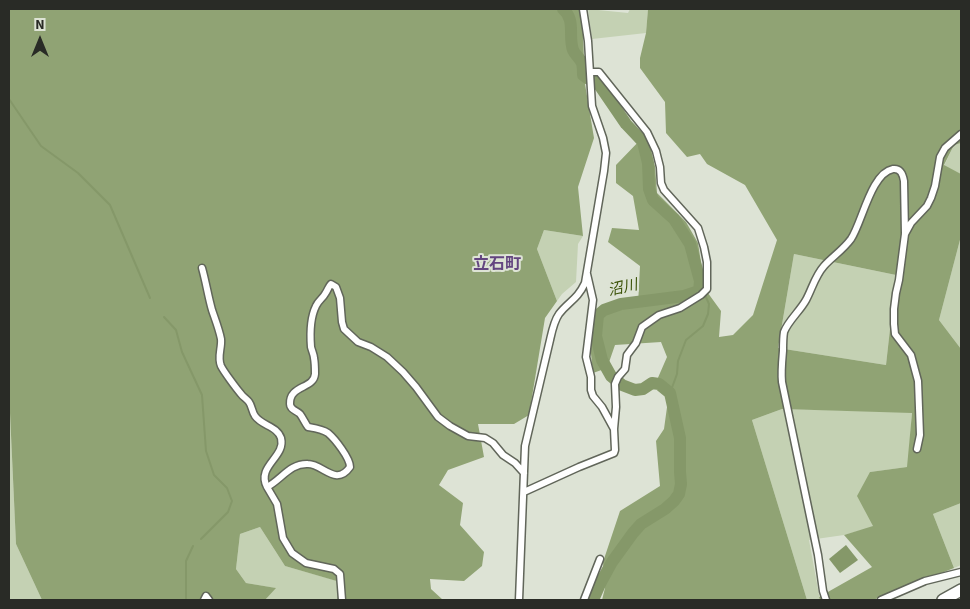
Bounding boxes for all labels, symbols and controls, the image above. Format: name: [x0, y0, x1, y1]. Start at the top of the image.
north arrow: [15, 15, 65, 65]
text: N: [35, 15, 45, 35]
district label: 立石町: [473, 255, 521, 275]
water label: 沼川: [606, 277, 640, 301]

